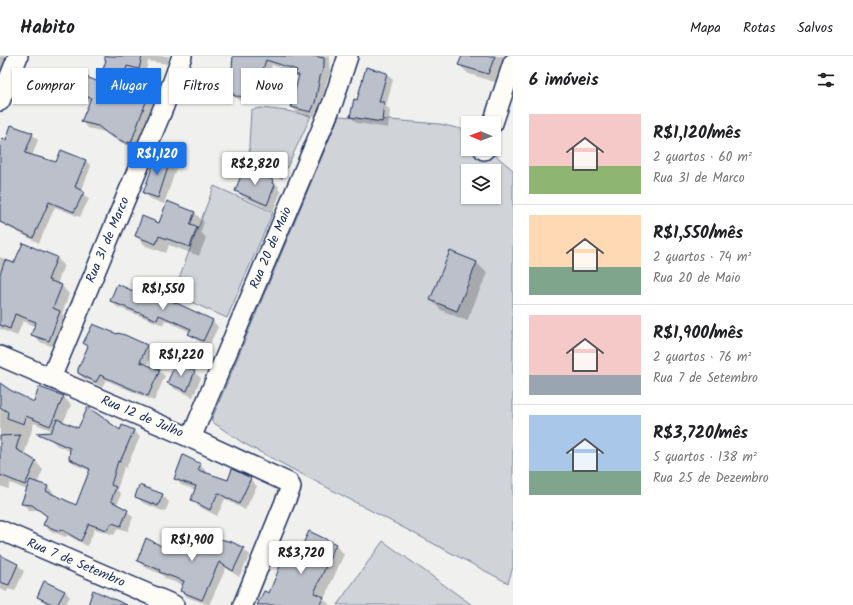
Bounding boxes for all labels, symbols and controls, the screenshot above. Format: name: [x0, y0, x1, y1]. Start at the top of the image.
text: Habito: [20, 13, 75, 43]
text: Mapa: [690, 17, 721, 39]
text: Rotas: [743, 17, 775, 39]
text: Salvos: [797, 17, 833, 39]
text: 6 imóveis: [529, 67, 599, 94]
chip: Comprar: [12, 68, 88, 104]
chip: Alugar: [96, 68, 161, 104]
chip: Filtros: [169, 68, 233, 104]
chip: Novo: [241, 68, 297, 104]
icon: filters: [815, 69, 837, 91]
north arrow: [461, 116, 501, 156]
map controls: [461, 116, 501, 204]
text: R$1,120/mês: [653, 120, 741, 147]
icon: home: [561, 130, 609, 178]
pin: R$1,120: [120, 142, 194, 176]
text: R$1,120: [136, 144, 178, 165]
text: 2 quartos · 60 m²: [653, 147, 752, 168]
pin: R$2,820: [218, 152, 292, 186]
text: R$2,820: [231, 154, 279, 175]
button: layers: [461, 164, 501, 204]
text: Rua 31 de Marco: [653, 168, 745, 189]
street label: Rua 31 de Marco: [80, 194, 136, 286]
street label: Rua 20 de Maio: [244, 204, 298, 292]
text: R$1,550/mês: [653, 220, 743, 247]
icon: home: [561, 231, 609, 279]
text: 2 quartos · 74 m²: [653, 247, 751, 268]
text: Rua 20 de Maio: [653, 268, 740, 289]
pin: R$1,550: [126, 277, 200, 311]
text: R$1,550: [142, 279, 184, 300]
text: R$1,900/mês: [653, 320, 743, 347]
icon: home: [561, 331, 609, 379]
pin: R$1,220: [144, 343, 218, 377]
text: R$1,220: [159, 345, 203, 366]
text: 2 quartos · 76 m²: [653, 347, 751, 368]
text: Rua 7 de Setembro: [653, 368, 758, 389]
street label: Rua 12 de Julho: [97, 390, 187, 444]
text: R$3,720/mês: [653, 420, 748, 447]
icon: home: [561, 431, 609, 479]
text: 5 quartos · 138 m²: [653, 447, 757, 468]
text: Rua 25 de Dezembro: [653, 468, 769, 489]
pin: R$1,900: [155, 528, 229, 562]
text: R$1,900: [171, 530, 213, 551]
street label: Rua 7 de Setembro: [24, 533, 128, 593]
pin: R$3,720: [264, 541, 338, 575]
text: R$3,720: [278, 543, 324, 564]

